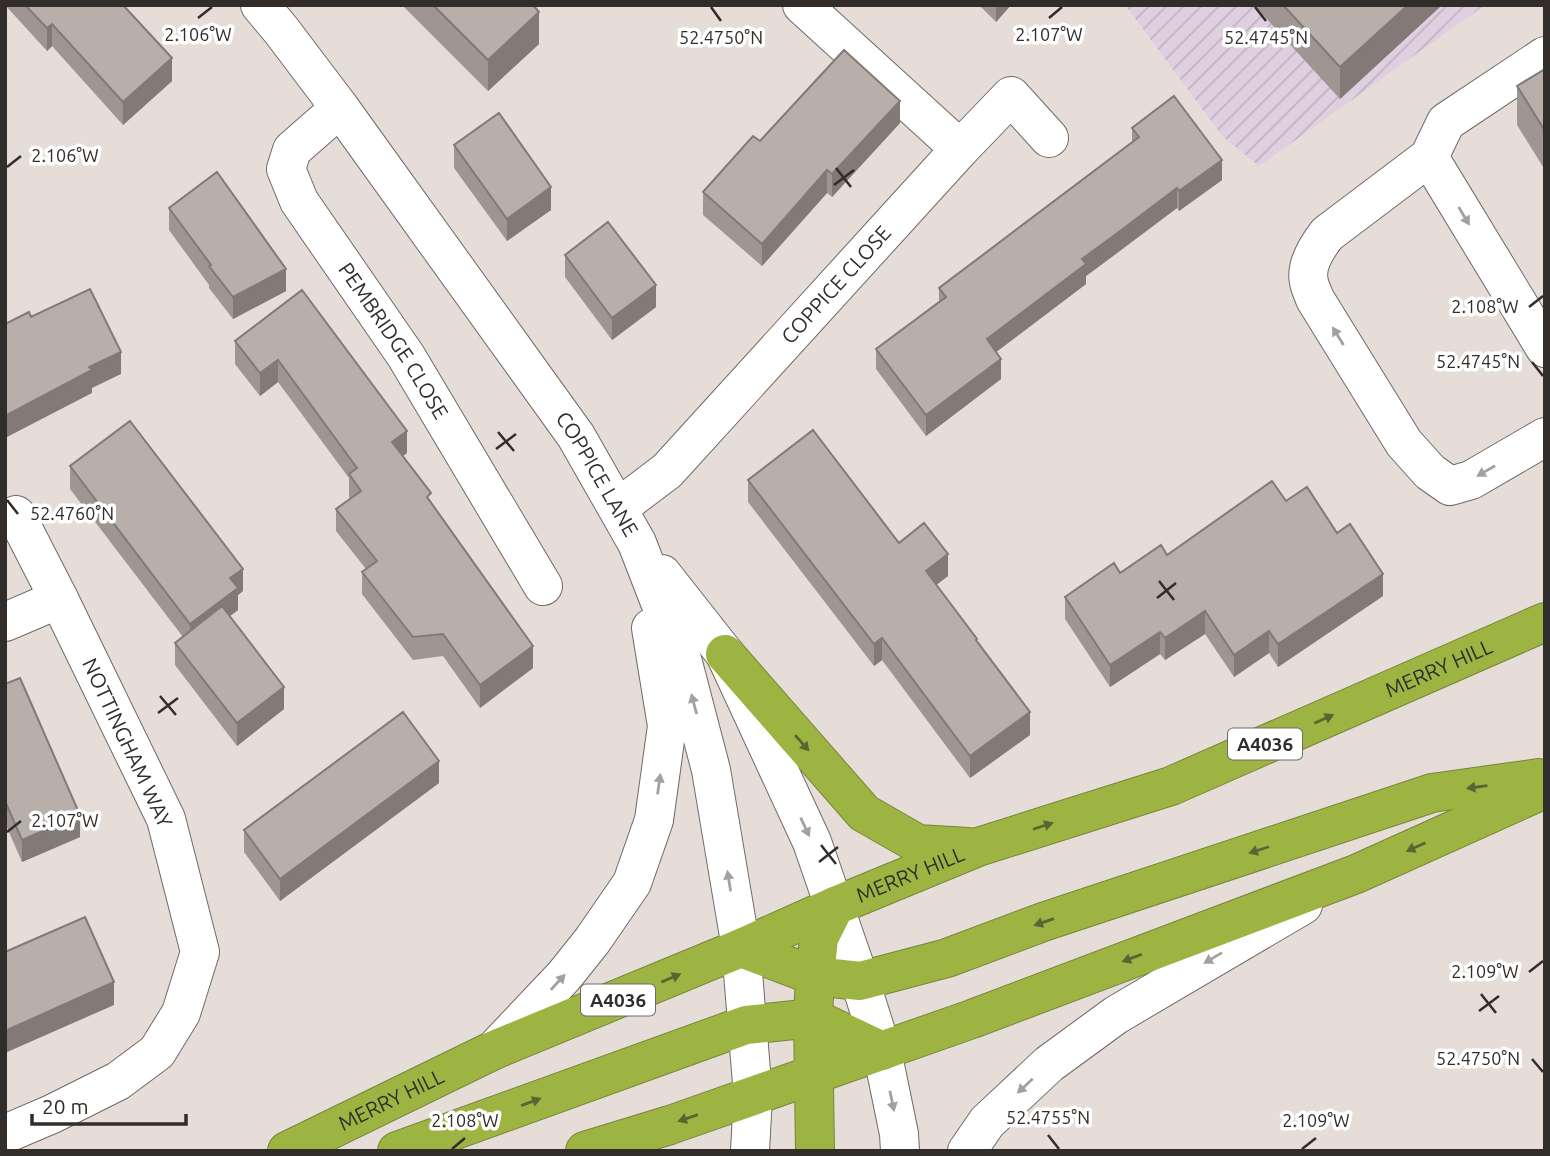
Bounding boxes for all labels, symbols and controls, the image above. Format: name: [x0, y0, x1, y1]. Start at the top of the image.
text: 2.106°W: [164, 24, 232, 44]
text: 2.107°W: [1015, 24, 1083, 44]
text: 52.4750°N: [679, 27, 763, 47]
text: 52.4745°N: [1224, 27, 1308, 47]
text: 2.106°W: [31, 145, 99, 165]
one-way arrow: [1458, 206, 1471, 225]
street label: COPPICE CLOSE: [776, 220, 895, 348]
street label: PEMBRIDGE CLOSE: [334, 258, 454, 423]
text: 2.108°W: [1451, 296, 1519, 316]
one-way arrow: [1332, 326, 1345, 346]
text: 52.4745°N: [1436, 351, 1520, 371]
street label: COPPICE LANE: [551, 407, 644, 540]
one-way arrow: [1476, 465, 1495, 477]
text: 52.4760°N: [30, 503, 114, 523]
street label: MERRY HILL: [1381, 634, 1496, 702]
street label: NOTTINGHAM WAY: [78, 654, 178, 831]
one-way arrow: [688, 692, 699, 714]
one-way arrow: [1314, 713, 1335, 724]
road number: A4036: [1228, 729, 1302, 760]
one-way arrow: [794, 734, 809, 751]
one-way arrow: [654, 772, 665, 794]
one-way arrow: [1466, 781, 1488, 792]
text: 2.107°W: [31, 810, 99, 830]
one-way arrow: [800, 817, 811, 837]
one-way arrow: [1033, 821, 1054, 831]
street label: MERRY HILL: [852, 841, 968, 907]
one-way arrow: [1405, 842, 1426, 853]
one-way arrow: [1249, 845, 1270, 856]
one-way arrow: [723, 870, 734, 892]
one-way arrow: [1033, 917, 1054, 928]
one-way arrow: [1203, 952, 1223, 964]
one-way arrow: [1121, 953, 1142, 964]
text: 2.109°W: [1451, 961, 1519, 981]
one-way arrow: [661, 972, 682, 983]
one-way arrow: [550, 973, 566, 991]
road number: A4036: [581, 984, 655, 1016]
text: 52.4750°N: [1436, 1048, 1520, 1068]
street label: MERRY HILL: [334, 1063, 448, 1135]
one-way arrow: [1017, 1077, 1034, 1093]
scale bar: [32, 1082, 186, 1126]
one-way arrow: [887, 1090, 898, 1112]
text: 20 m: [42, 1094, 89, 1118]
one-way arrow: [520, 1096, 541, 1107]
text: 52.4755°N: [1006, 1107, 1090, 1127]
text: 2.108°W: [431, 1110, 499, 1130]
text: 2.109°W: [1282, 1110, 1350, 1130]
one-way arrow: [678, 1114, 699, 1124]

